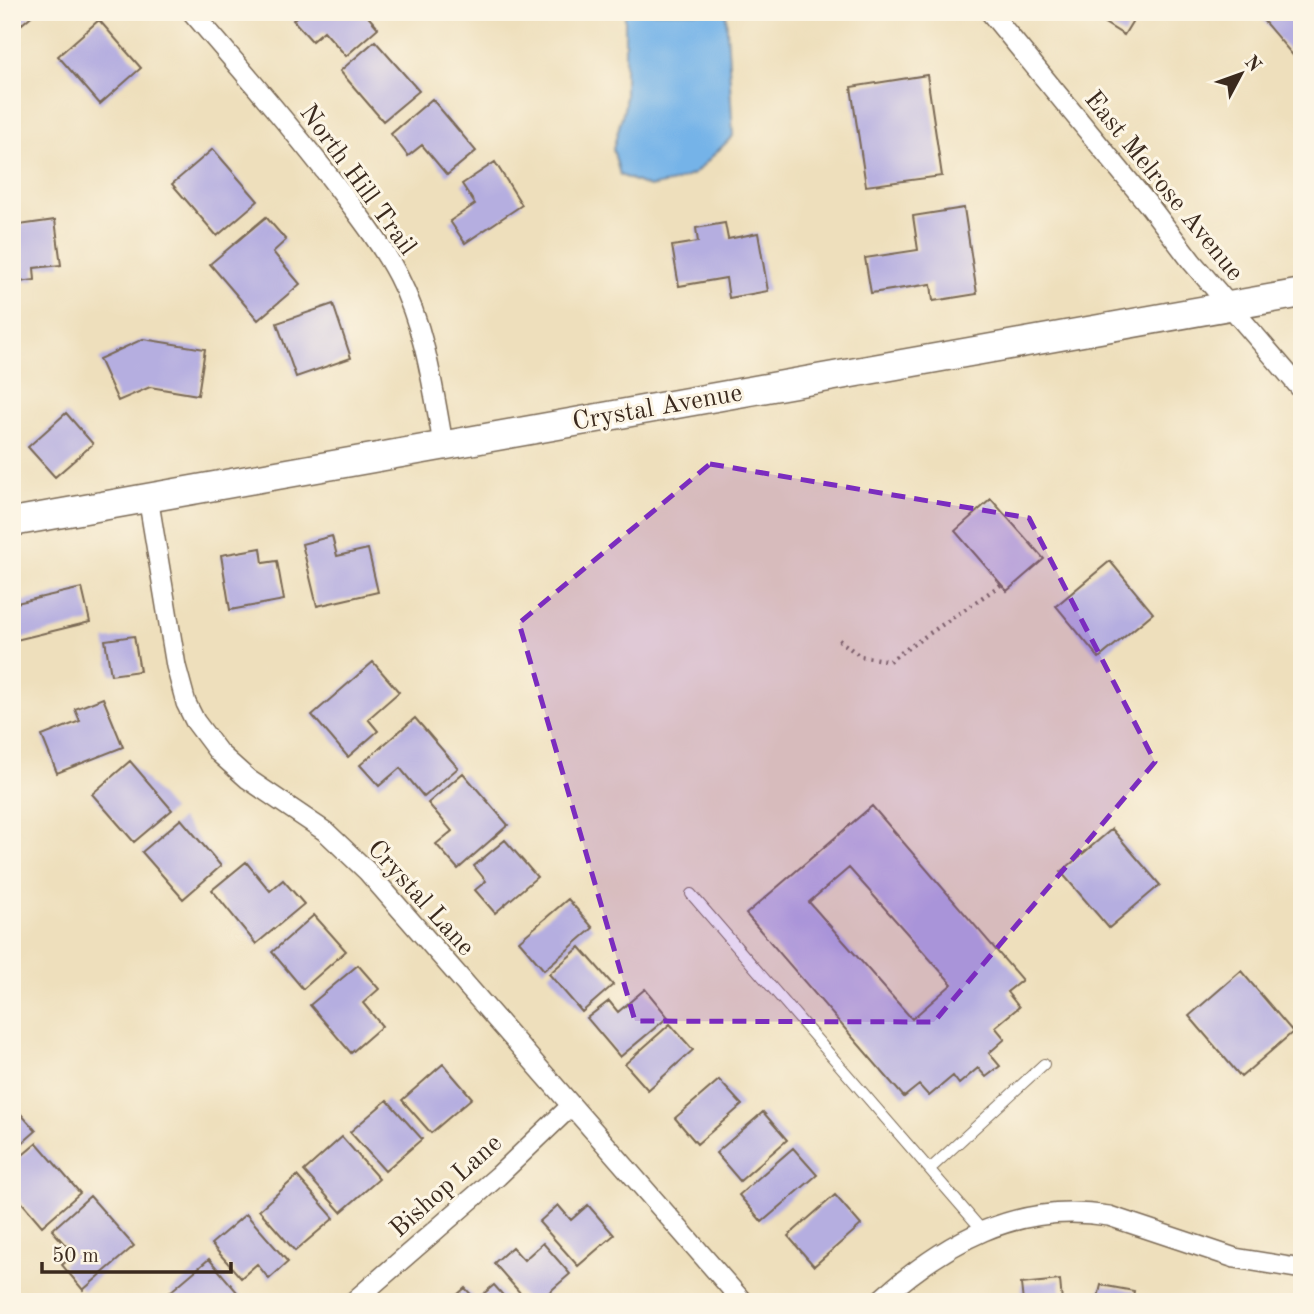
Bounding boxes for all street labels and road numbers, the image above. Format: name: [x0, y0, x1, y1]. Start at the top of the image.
street label: East Melrose Avenue: [1079, 86, 1248, 286]
street label: North Hill Trail: [294, 100, 421, 260]
street label: Crystal Avenue: [570, 380, 744, 436]
street label: Crystal Lane: [362, 836, 479, 961]
street label: Bishop Lane: [386, 1130, 507, 1243]

